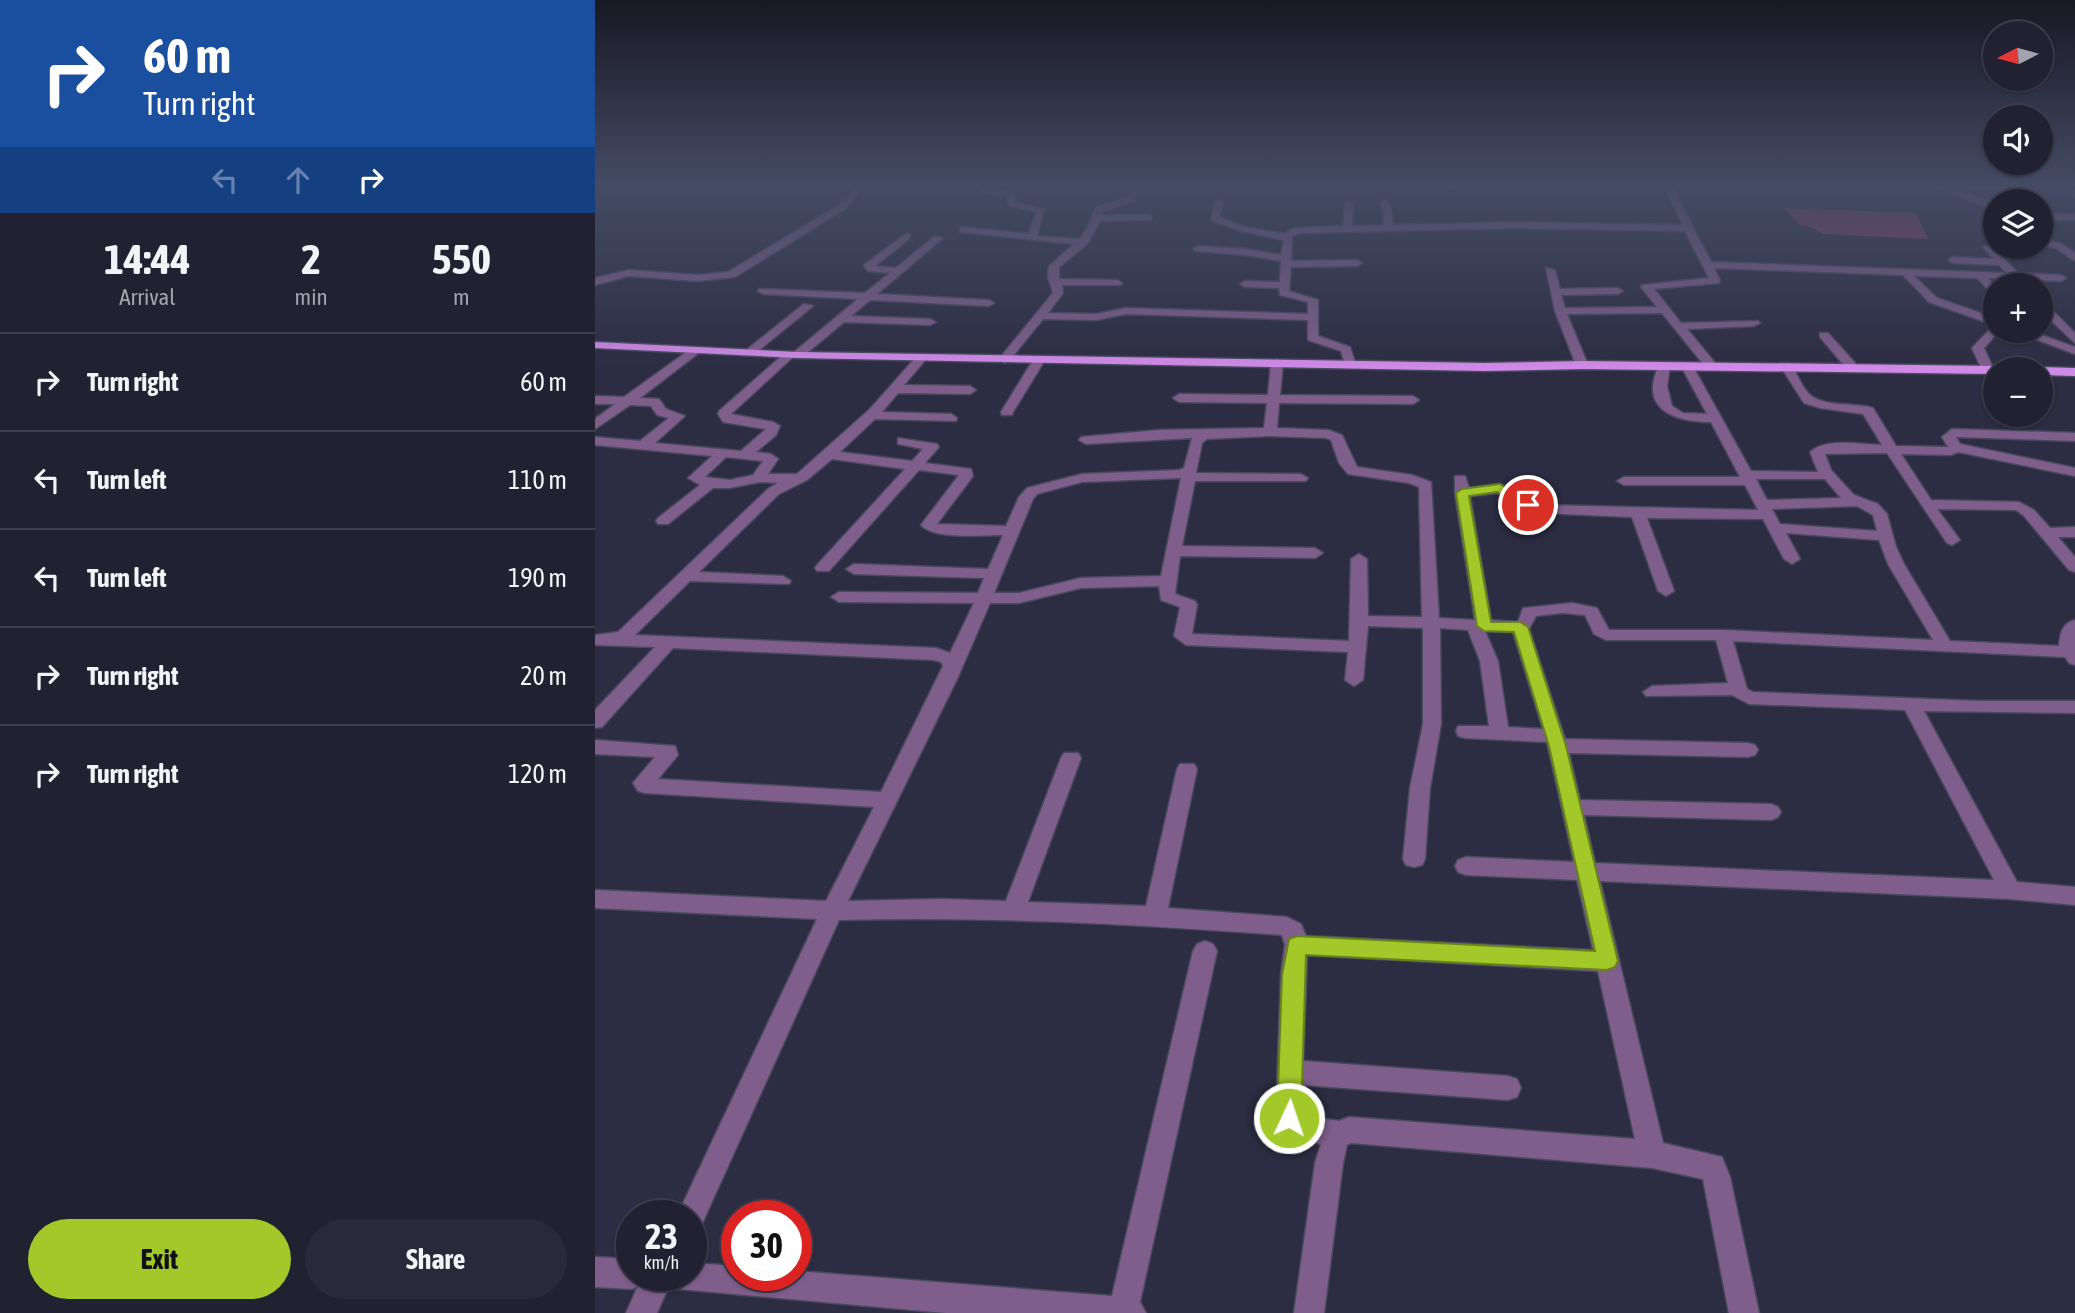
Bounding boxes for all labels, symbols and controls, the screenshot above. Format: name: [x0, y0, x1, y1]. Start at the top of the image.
north arrow: [1983, 21, 2053, 91]
map controls: [1983, 21, 2053, 427]
text: 60 m: [143, 27, 231, 83]
icon: right: [28, 28, 119, 119]
text: Turn right: [143, 85, 256, 122]
button: sound: [1983, 105, 2053, 175]
icon: left: [206, 161, 244, 199]
icon: ahead: [279, 161, 317, 199]
icon: right: [352, 161, 390, 199]
button: layers: [1983, 189, 2053, 259]
text: 14:44: [104, 235, 191, 283]
text: 2: [301, 235, 321, 283]
text: 550: [432, 235, 491, 283]
button: +: [1983, 273, 2053, 343]
text: Arrival: [119, 284, 175, 310]
text: min: [295, 284, 328, 310]
text: m: [453, 284, 470, 310]
button: −: [1983, 357, 2053, 427]
icon: right: [28, 363, 66, 401]
text: Turn right: [87, 367, 178, 397]
text: 60 m: [520, 367, 567, 397]
icon: left: [28, 461, 66, 499]
text: Turn left: [87, 465, 167, 495]
text: 110 m: [508, 465, 567, 495]
pin: [1498, 475, 1558, 535]
icon: arrive: [1509, 486, 1547, 524]
icon: left: [28, 559, 66, 597]
text: Turn left: [87, 563, 167, 593]
text: 190 m: [508, 563, 567, 593]
icon: right: [28, 657, 66, 695]
text: Turn right: [87, 661, 178, 691]
text: 20 m: [520, 661, 567, 691]
icon: right: [28, 755, 66, 793]
text: Turn right: [87, 759, 178, 789]
text: 120 m: [508, 759, 567, 789]
position arrow: [1252, 1081, 1326, 1155]
speed limit sign: 30: [721, 1200, 812, 1291]
text: 23: [645, 1216, 678, 1256]
button: Exit: [28, 1219, 291, 1299]
button: Share: [305, 1219, 567, 1299]
text: km/h: [644, 1252, 679, 1273]

